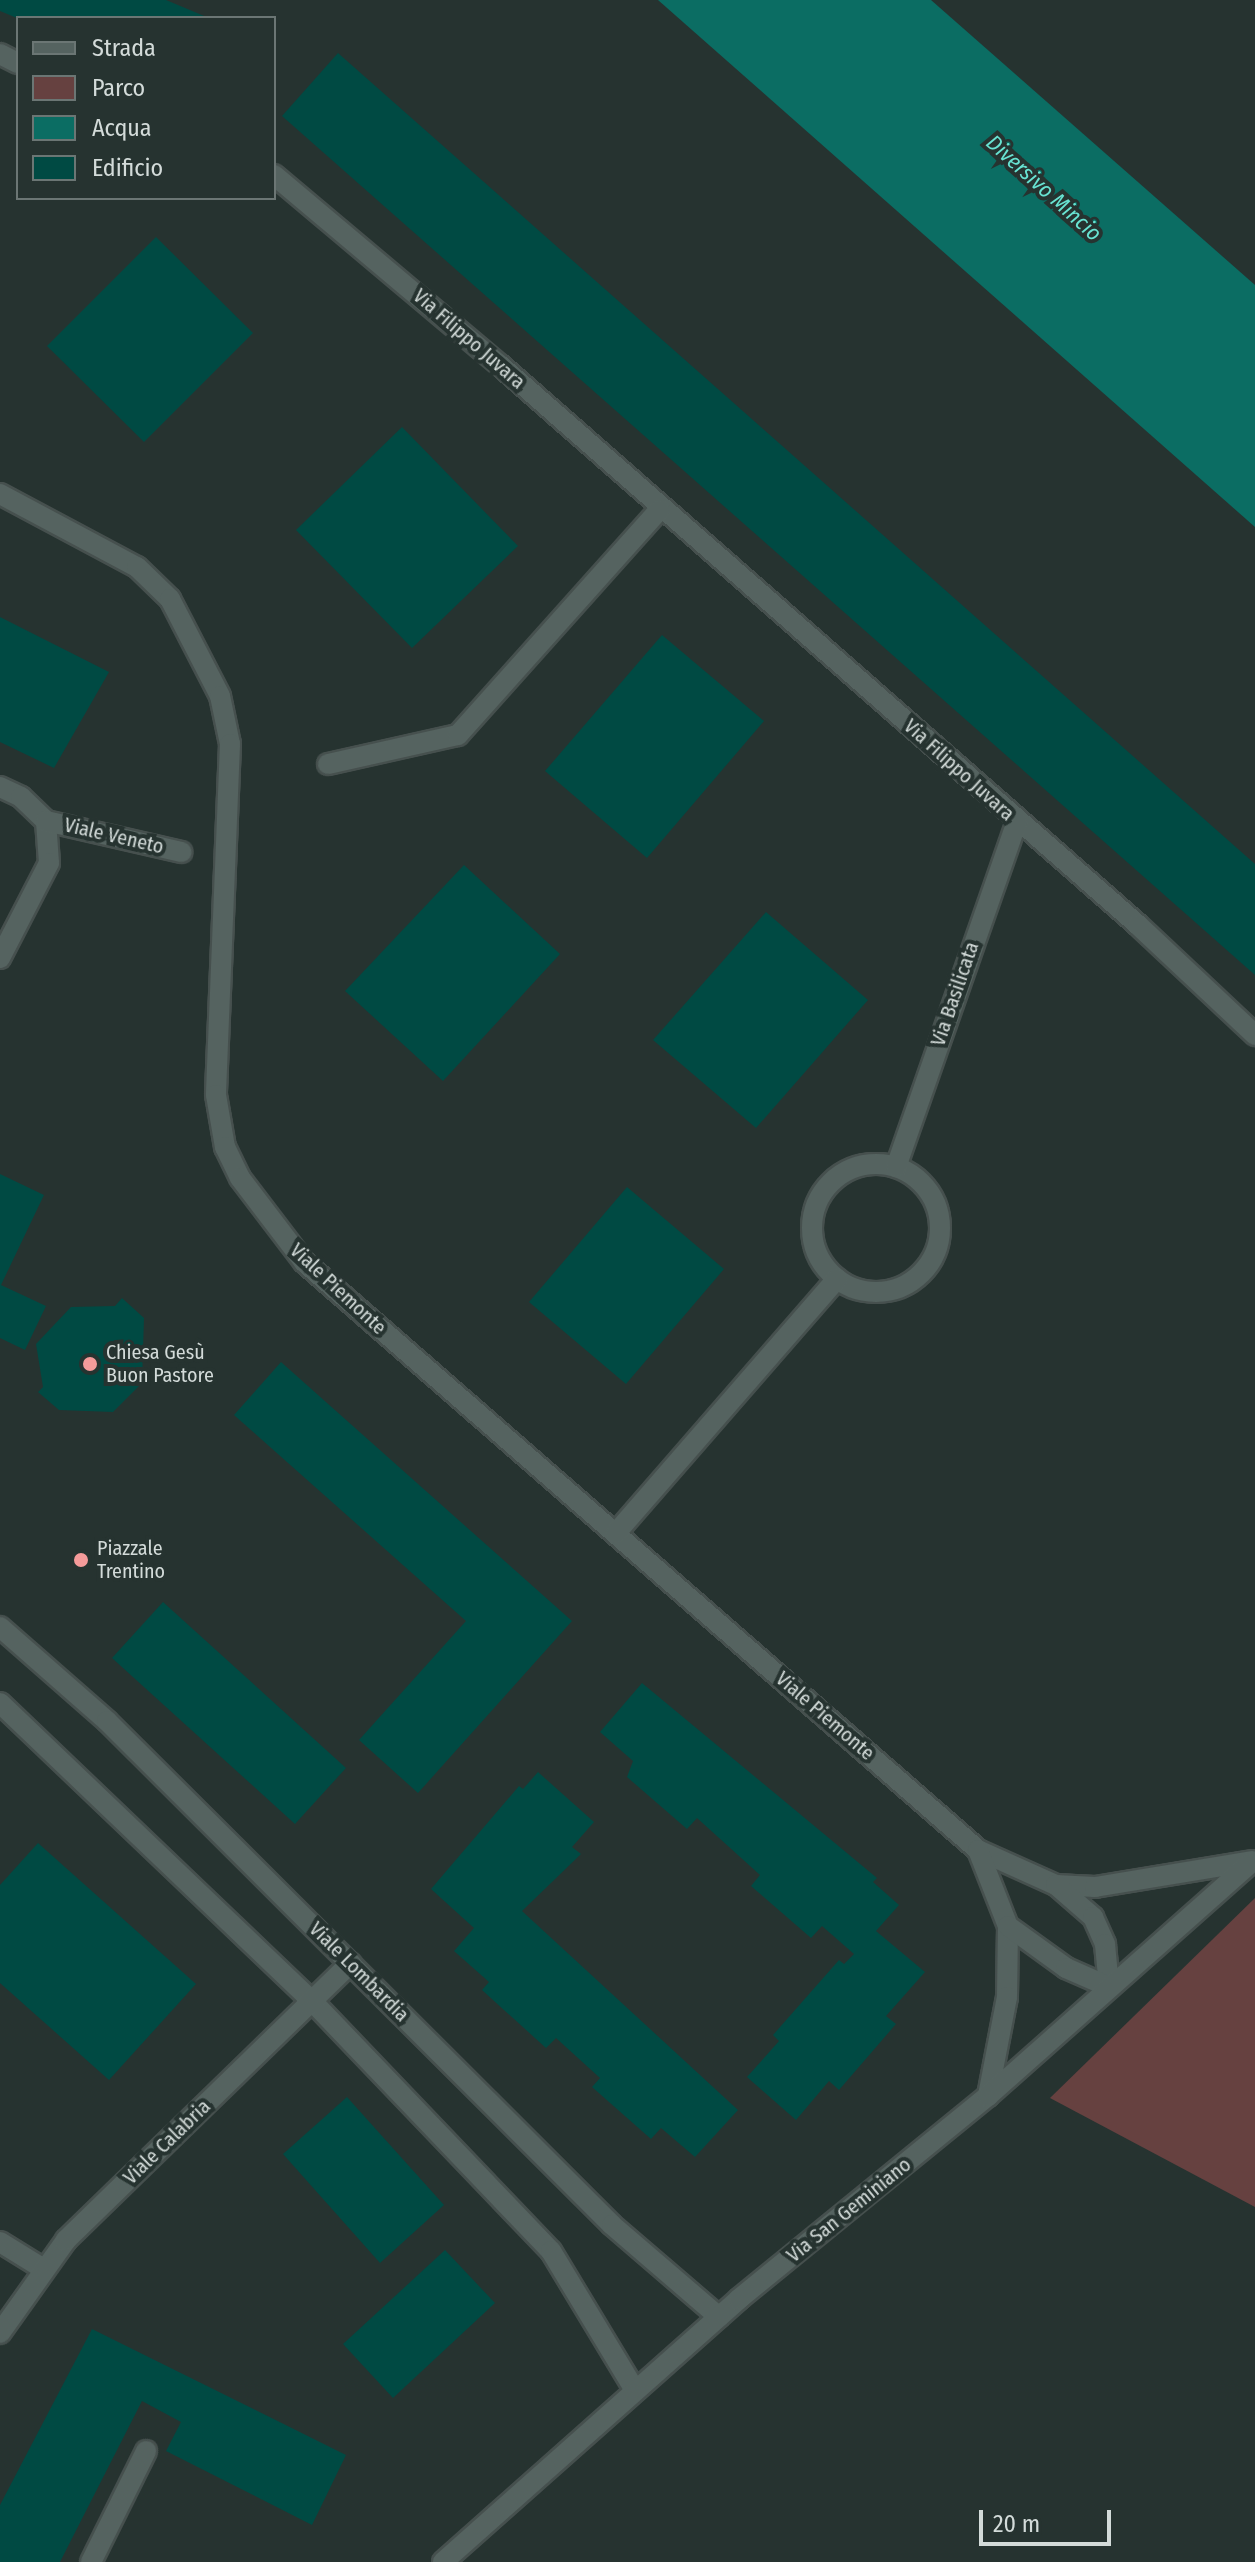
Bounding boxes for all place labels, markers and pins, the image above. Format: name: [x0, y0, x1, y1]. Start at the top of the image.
place label: Chiesa Gesù Buon Pastore: [106, 1340, 214, 1387]
marker: Chiesa Gesù Buon Pastore: [81, 1355, 99, 1373]
place label: Piazzale Trentino: [97, 1536, 165, 1583]
marker: Piazzale Trentino: [72, 1551, 90, 1569]

